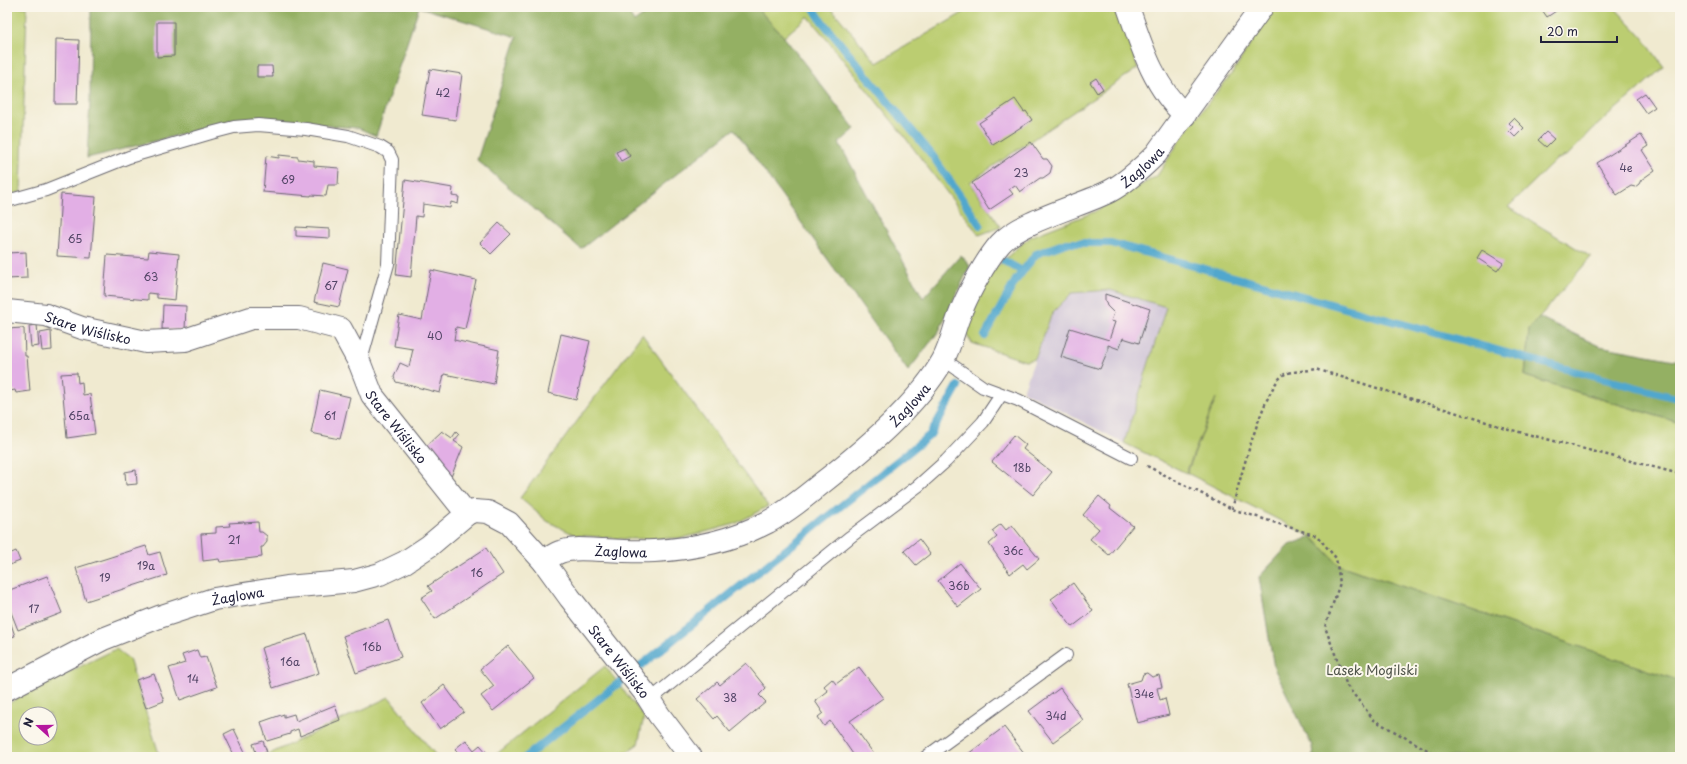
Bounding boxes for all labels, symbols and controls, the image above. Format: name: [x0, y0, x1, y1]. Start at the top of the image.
scale bar: [1541, 18, 1617, 44]
text: 20 m: [1547, 22, 1578, 40]
house number: 42: [436, 84, 451, 101]
street label: Żaglowa: [1116, 142, 1168, 192]
house number: 4e: [1619, 159, 1633, 176]
house number: 23: [1014, 164, 1028, 181]
house number: 69: [281, 171, 295, 188]
house number: 65: [68, 230, 82, 247]
house number: 63: [144, 268, 158, 285]
house number: 67: [324, 277, 338, 294]
street label: Stare Wiślisko: [42, 306, 133, 348]
house number: 40: [427, 327, 443, 344]
street label: Żaglowa: [885, 378, 935, 430]
street label: Stare Wiślisko: [361, 387, 432, 467]
house number: 65a: [68, 407, 90, 424]
house number: 61: [324, 407, 336, 424]
house number: 18b: [1013, 459, 1031, 476]
house number: 21: [228, 531, 240, 548]
street label: Żaglowa: [594, 540, 648, 561]
house number: 36c: [1003, 542, 1023, 559]
house number: 19a: [137, 557, 155, 574]
house number: 16: [471, 564, 484, 581]
house number: 19: [99, 569, 111, 586]
house number: 36b: [948, 577, 970, 594]
street label: Żaglowa: [210, 581, 266, 609]
house number: 17: [29, 600, 40, 617]
street label: Stare Wiślisko: [585, 620, 655, 702]
house number: 16b: [363, 638, 382, 655]
house number: 16a: [280, 653, 300, 670]
park label: Lasek Mogilski: [1326, 660, 1418, 679]
house number: 14: [187, 670, 199, 687]
house number: 34e: [1134, 685, 1154, 702]
house number: 38: [723, 689, 737, 706]
north arrow: [18, 706, 58, 746]
house number: 34d: [1045, 707, 1067, 724]
text: N: [19, 715, 38, 729]

